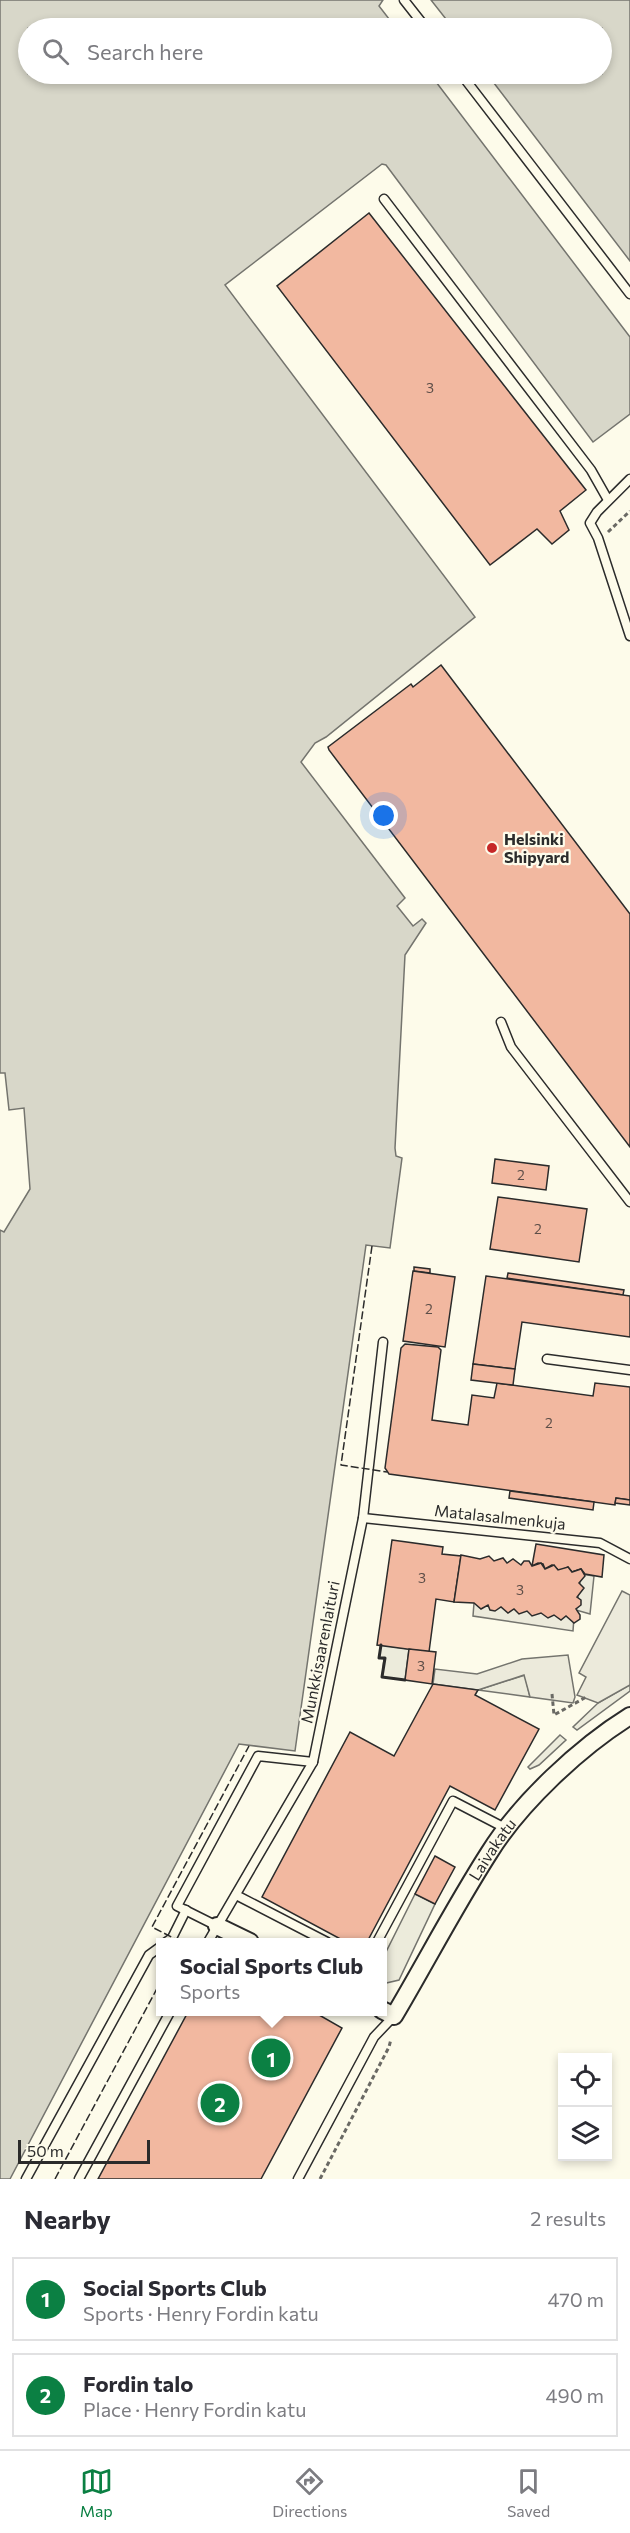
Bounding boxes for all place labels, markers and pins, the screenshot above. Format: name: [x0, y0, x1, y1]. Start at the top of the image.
place label: Helsinki Shipyard: [504, 829, 569, 866]
marker: Helsinki Shipyard: [485, 841, 499, 855]
pin: 1: [252, 2036, 290, 2080]
pin: 2: [200, 2080, 240, 2126]

